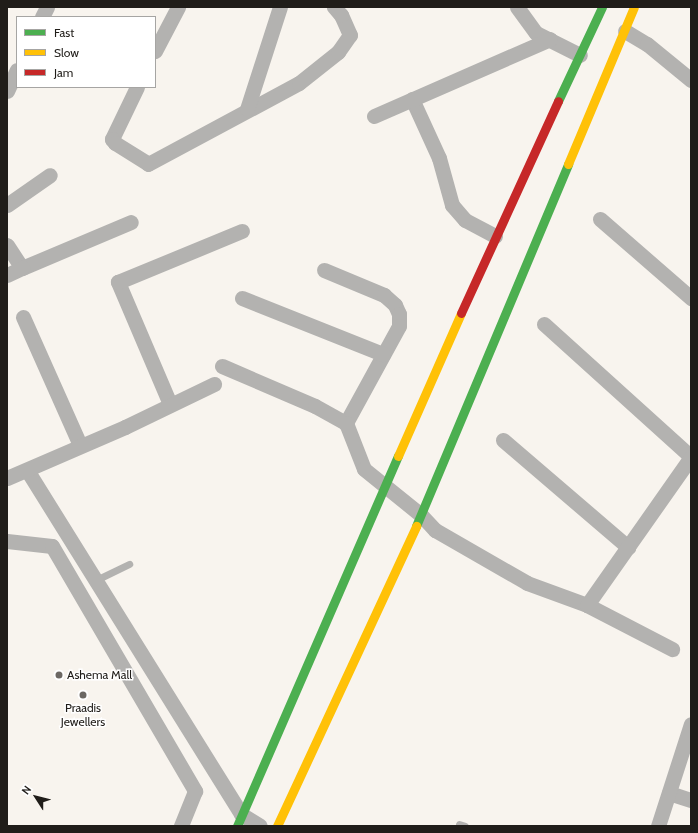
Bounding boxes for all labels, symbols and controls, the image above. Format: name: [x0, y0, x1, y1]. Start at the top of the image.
legend: [16, 16, 156, 88]
text: Fast: [54, 25, 74, 40]
text: Slow: [54, 45, 79, 60]
text: Jam: [54, 65, 73, 80]
place label: Ashema Mall: [67, 668, 132, 682]
marker: Ashema Mall: [54, 670, 64, 680]
marker: Praadis Jewellers: [78, 690, 88, 700]
place label: Praadis Jewellers: [61, 701, 105, 729]
north arrow: [16, 777, 56, 817]
text: N: [18, 783, 34, 797]

